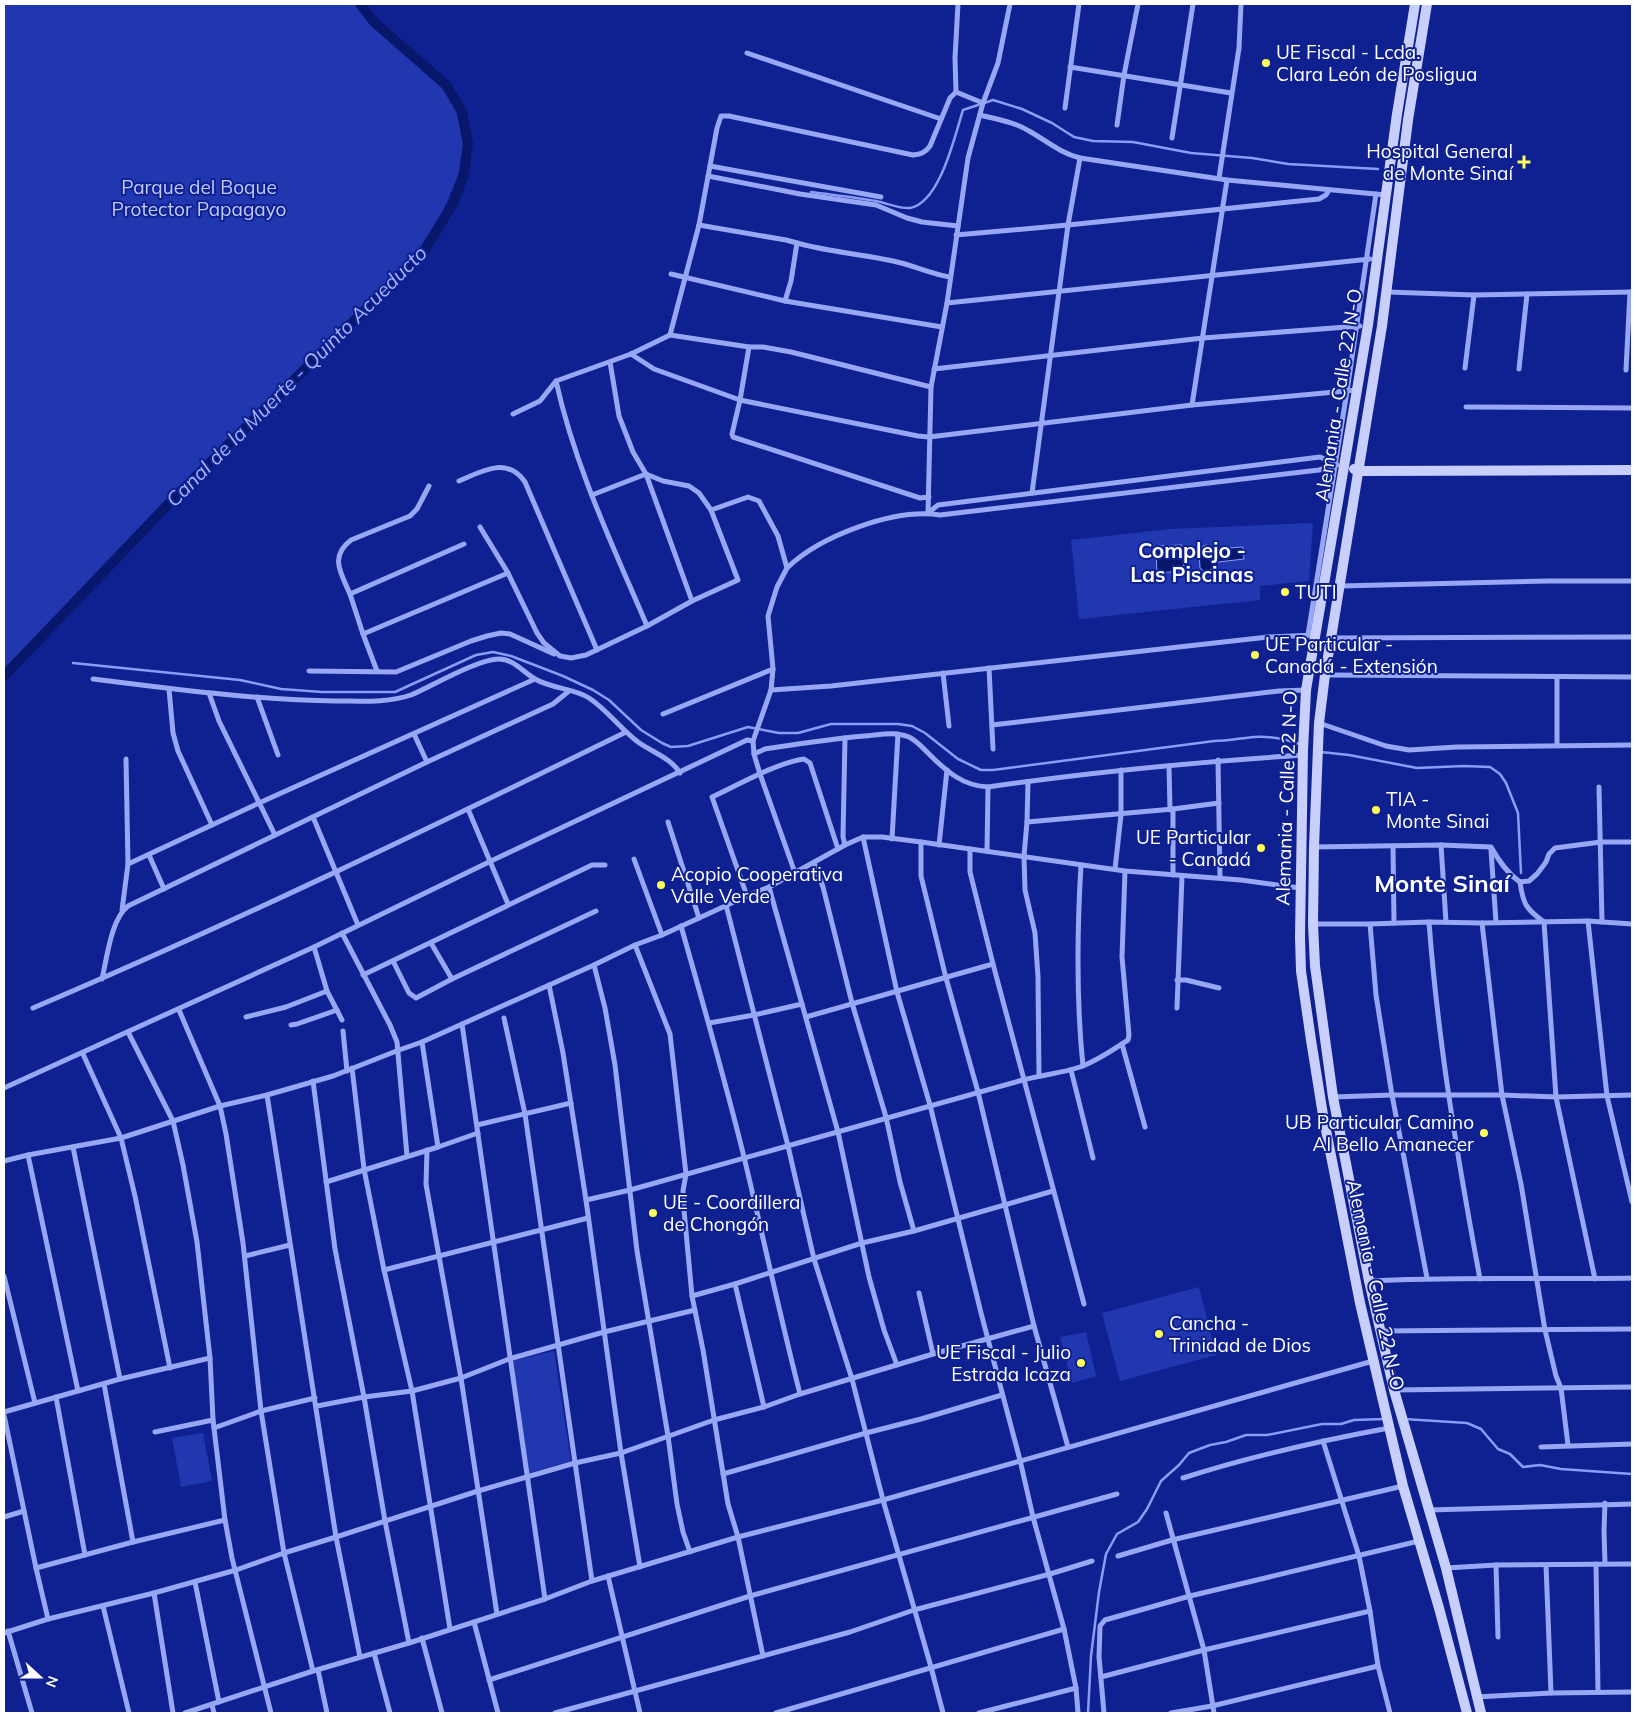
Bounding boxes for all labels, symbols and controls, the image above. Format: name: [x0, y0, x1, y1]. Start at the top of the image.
place label: UE Fiscal - Lcda. Clara León de Posligua: [1276, 40, 1477, 86]
marker: UE Fiscal - Lcda. Clara León de Posligua: [1260, 57, 1272, 69]
place label: Hospital General de Monte Sinaí: [1366, 139, 1514, 185]
marker: Hospital General de Monte Sinaí: [1517, 155, 1531, 169]
park label: Parque del Boque Protector Papagayo: [112, 175, 286, 221]
water label: Canal de la Muerte - Quinto Acueducto: [160, 240, 432, 512]
street label: Alemania - Calle 22 N-O: [1309, 287, 1367, 503]
district label: Complejo - Las Piscinas: [1130, 537, 1254, 587]
place label: TUTI: [1295, 580, 1337, 604]
marker: TUTI: [1279, 586, 1291, 598]
place label: UE Particular - Canadá - Extensión: [1265, 632, 1438, 678]
marker: UE Particular - Canadá - Extensión: [1249, 649, 1261, 661]
street label: Alemania - Calle 22 N-O: [1270, 690, 1302, 906]
place label: TIA - Monte Sinai: [1386, 787, 1490, 833]
marker: TIA - Monte Sinai: [1370, 804, 1382, 816]
place label: UE Particular - Canadá: [1136, 825, 1251, 871]
marker: UE Particular - Canadá: [1255, 842, 1267, 854]
place label: Acopio Cooperativa Valle Verde: [671, 862, 843, 908]
district label: Monte Sinaí: [1374, 868, 1512, 898]
marker: Acopio Cooperativa Valle Verde: [655, 879, 667, 891]
place label: UB Particular Camino Al Bello Amanecer: [1285, 1110, 1474, 1156]
marker: UB Particular Camino Al Bello Amanecer: [1478, 1127, 1490, 1139]
street label: Alemania - Calle 22 N-O: [1342, 1177, 1410, 1393]
place label: UE - Coordillera de Chongón: [663, 1190, 800, 1236]
marker: UE - Coordillera de Chongón: [647, 1207, 659, 1219]
place label: Cancha - Trinidad de Dios: [1169, 1311, 1311, 1357]
marker: Cancha - Trinidad de Dios: [1153, 1328, 1165, 1340]
place label: UE Fiscal - Julio Estrada Icaza: [936, 1340, 1071, 1386]
marker: UE Fiscal - Julio Estrada Icaza: [1075, 1357, 1087, 1369]
north arrow: [15, 1652, 65, 1702]
text: N: [42, 1673, 62, 1690]

